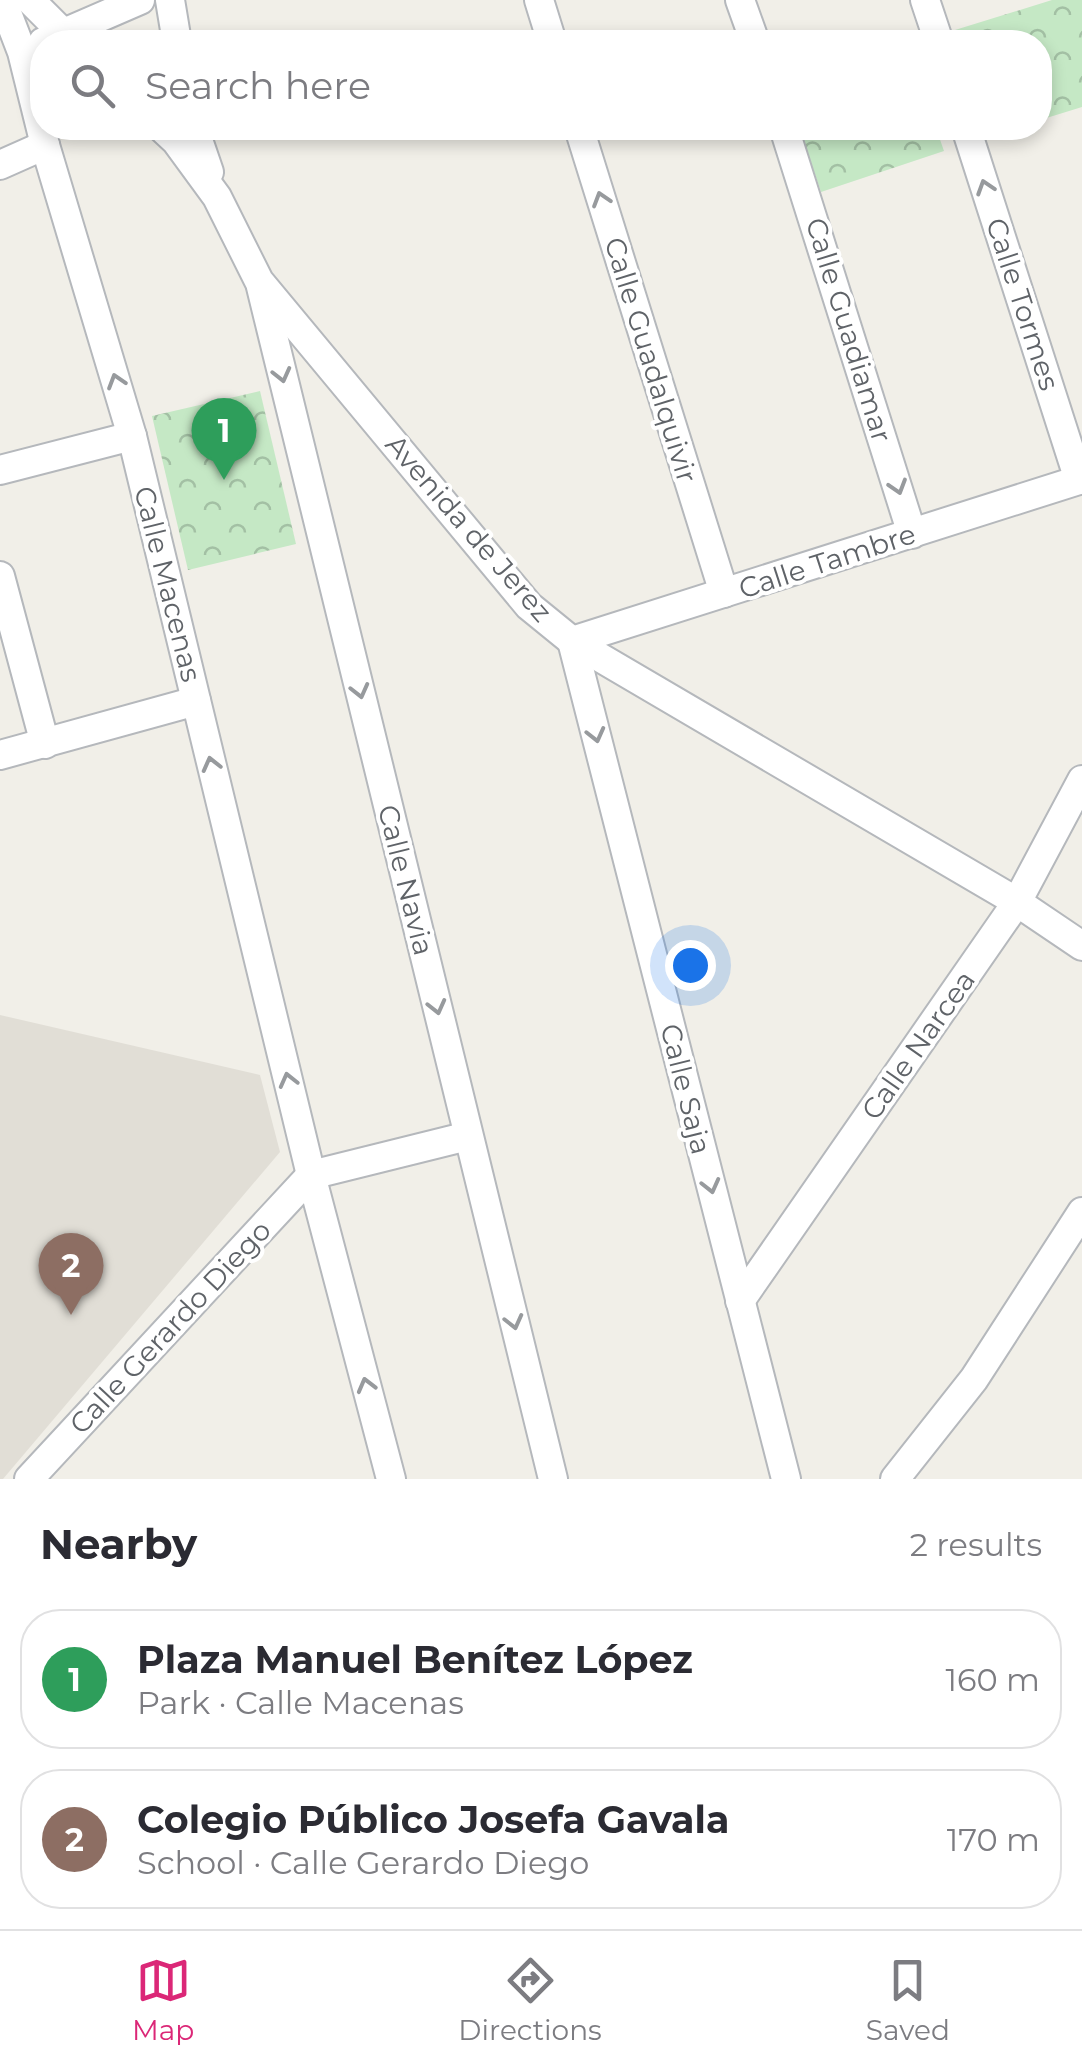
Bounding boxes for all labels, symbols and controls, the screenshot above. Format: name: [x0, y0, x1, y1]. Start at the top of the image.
search box: [30, 30, 1052, 140]
icon: search: [65, 58, 120, 113]
text: Search here: [145, 62, 371, 109]
one-way arrow: [977, 180, 997, 197]
one-way arrow: [592, 192, 613, 209]
street label: Calle Guadiamar: [799, 214, 899, 446]
street label: Calle Tormes: [979, 214, 1067, 394]
street label: Calle Guadalquivir: [597, 233, 705, 487]
one-way arrow: [271, 366, 292, 383]
one-way arrow: [107, 373, 128, 390]
pin: 1: [192, 398, 256, 480]
street label: Avenida de Jerez: [379, 428, 559, 628]
one-way arrow: [886, 478, 907, 495]
street label: Calle Macenas: [127, 483, 209, 685]
street label: Calle Tambre: [734, 516, 920, 606]
one-way arrow: [348, 682, 369, 699]
one-way arrow: [584, 726, 605, 744]
one-way arrow: [202, 756, 223, 773]
street label: Calle Navia: [371, 801, 441, 959]
your location: [665, 940, 716, 991]
street label: Calle Narcea: [854, 964, 982, 1126]
one-way arrow: [425, 998, 446, 1015]
street label: Calle Saja: [653, 1020, 719, 1158]
one-way arrow: [279, 1072, 300, 1089]
one-way arrow: [699, 1177, 720, 1194]
street label: Calle Gerardo Diego: [62, 1213, 278, 1441]
pin: 2: [38, 1232, 104, 1315]
one-way arrow: [503, 1313, 524, 1330]
one-way arrow: [357, 1377, 378, 1394]
text: Nearby: [40, 1518, 197, 1570]
text: 2 results: [910, 1525, 1042, 1564]
text: Plaza Manuel Benítez López: [137, 1636, 693, 1683]
text: 1: [68, 1660, 81, 1699]
text: 160 m: [945, 1660, 1040, 1699]
text: Park · Calle Macenas: [137, 1683, 464, 1722]
text: Colegio Público Josefa Gavala: [137, 1796, 729, 1843]
text: 2: [65, 1820, 84, 1859]
text: 170 m: [947, 1820, 1040, 1859]
text: School · Calle Gerardo Diego: [137, 1843, 589, 1882]
tab: Map: [132, 1953, 194, 2047]
tab: Directions: [458, 1953, 602, 2047]
tab: Saved: [866, 1953, 950, 2047]

